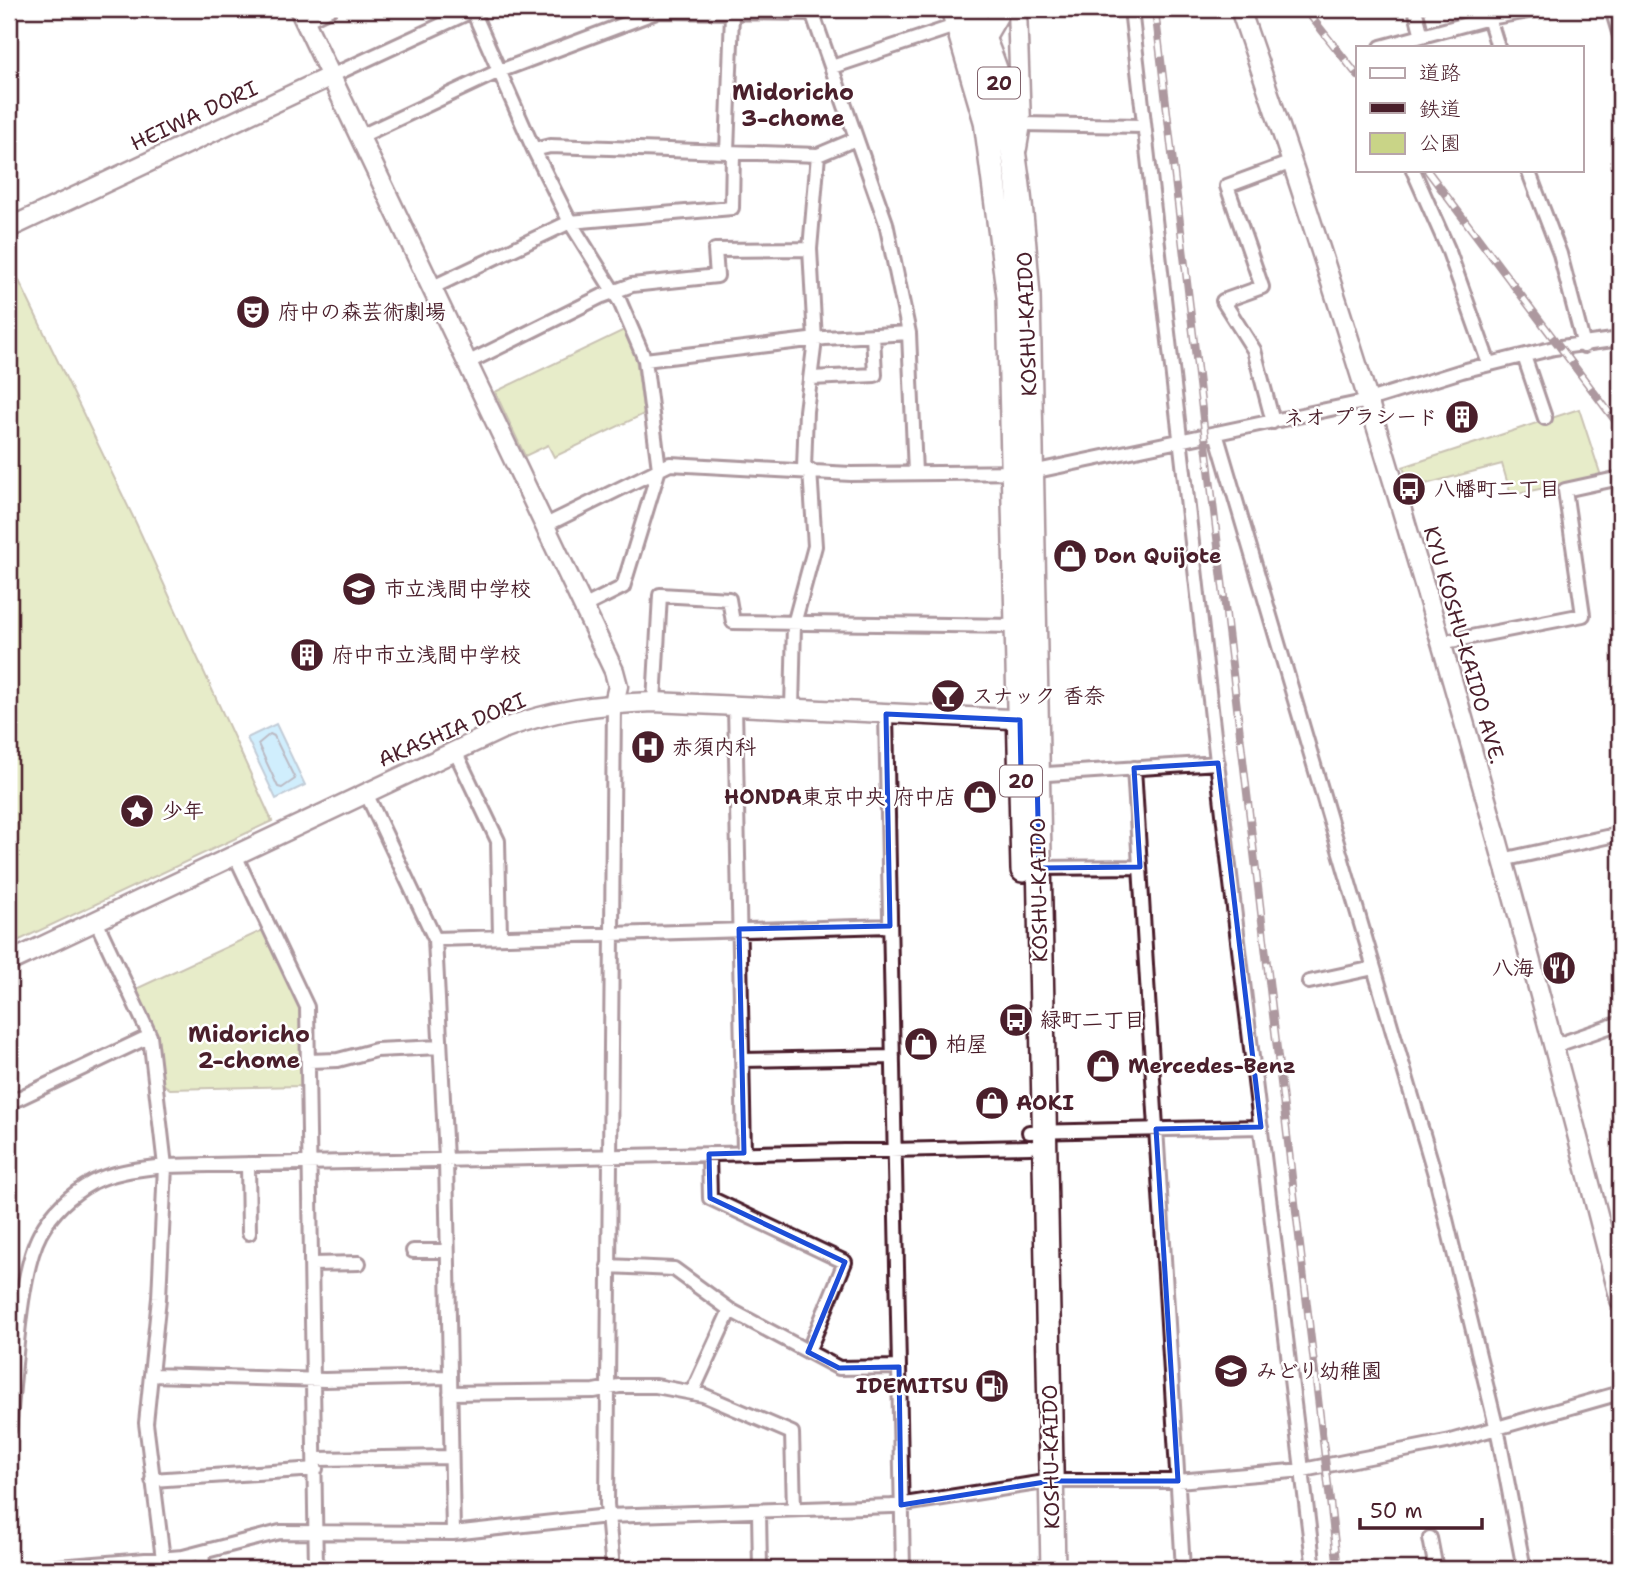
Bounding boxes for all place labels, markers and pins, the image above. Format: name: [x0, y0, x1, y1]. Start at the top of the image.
theatre icon: 府中の森芸術劇場: [234, 293, 272, 331]
place label: 府中の森芸術劇場: [278, 298, 446, 326]
building icon: ネオ プラシード: [1443, 398, 1481, 436]
place label: ネオ プラシード: [1284, 403, 1438, 431]
bus stop icon: 八幡町二丁目: [1390, 470, 1428, 508]
place label: 八幡町二丁目: [1434, 475, 1560, 503]
shop icon: Don Quijote: [1051, 537, 1089, 575]
place label: Don Quijote: [1094, 542, 1222, 570]
school or university icon: 市立浅間中学校: [340, 570, 378, 608]
place label: 市立浅間中学校: [384, 575, 531, 603]
building icon: 府中市立浅間中学校: [288, 636, 326, 674]
place label: 府中市立浅間中学校: [332, 641, 521, 669]
bar icon: スナック 香奈: [929, 677, 967, 715]
place label: スナック 香奈: [972, 682, 1105, 710]
hospital icon: 赤須内科: [629, 728, 667, 766]
place label: 赤須内科: [672, 733, 756, 761]
shop icon: HONDA東京中央 府中店: [961, 778, 999, 816]
place label: HONDA東京中央 府中店: [724, 783, 956, 811]
place icon: 少年: [118, 792, 156, 830]
place label: 少年: [162, 797, 204, 825]
restaurant icon: 八海: [1540, 949, 1578, 987]
place label: 八海: [1492, 954, 1534, 982]
bus stop icon: 緑町二丁目: [997, 1001, 1035, 1039]
place label: 緑町二丁目: [1040, 1006, 1145, 1034]
shop icon: 柏屋: [902, 1025, 940, 1063]
place label: 柏屋: [946, 1030, 988, 1058]
shop icon: Mercedes-Benz: [1084, 1047, 1122, 1085]
place label: Mercedes-Benz: [1128, 1052, 1296, 1080]
shop icon: AOKI: [973, 1084, 1011, 1122]
place label: AOKI: [1016, 1089, 1074, 1117]
school or university icon: みどり幼稚園: [1212, 1352, 1250, 1390]
place label: みどり幼稚園: [1256, 1357, 1382, 1385]
fuel station icon: IDEMITSU: [973, 1367, 1011, 1405]
place label: IDEMITSU: [856, 1372, 968, 1400]

